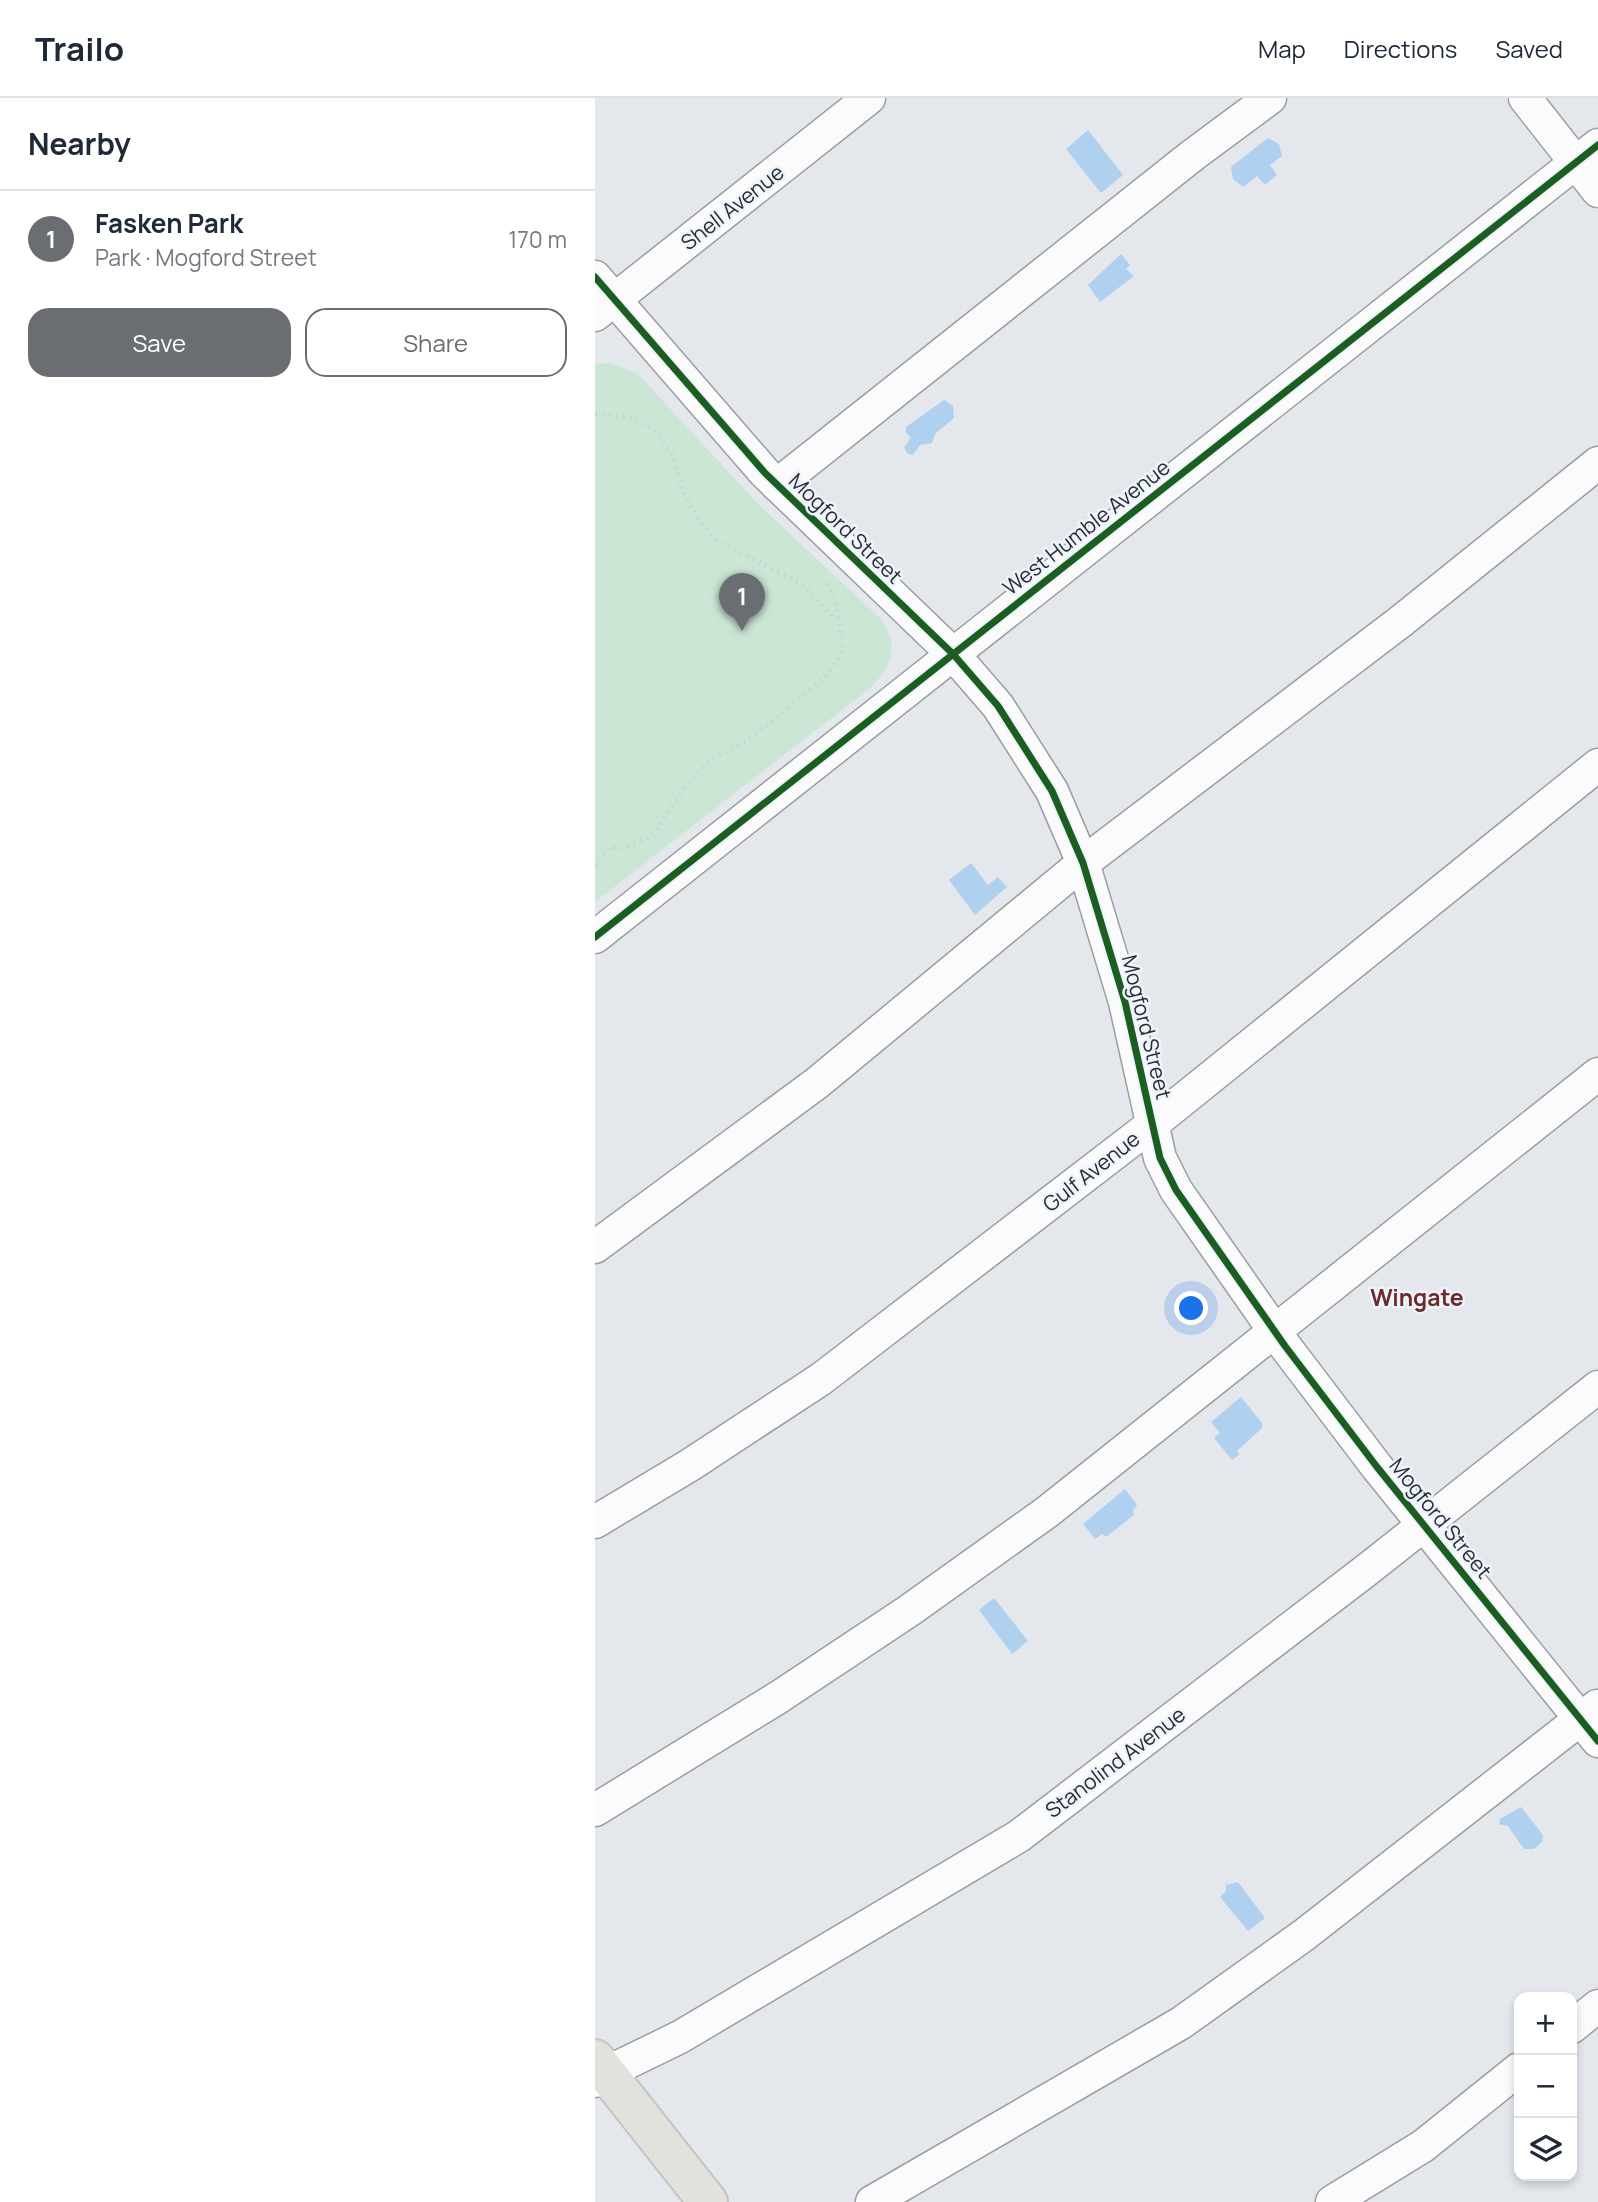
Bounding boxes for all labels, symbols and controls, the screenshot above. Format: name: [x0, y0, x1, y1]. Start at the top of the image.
text: Trailo: [35, 26, 124, 71]
text: Map: [1258, 32, 1306, 65]
text: Directions: [1344, 32, 1457, 65]
text: Saved: [1495, 32, 1563, 65]
text: Nearby: [28, 123, 131, 164]
street label: Shell Avenue: [675, 158, 789, 256]
text: Fasken Park: [95, 205, 243, 241]
text: 1: [46, 223, 56, 255]
text: 170 m: [508, 223, 567, 255]
text: Park · Mogford Street: [95, 241, 317, 273]
button: Save: [28, 308, 291, 377]
button: Share: [305, 308, 567, 377]
street label: West Humble Avenue: [997, 453, 1175, 601]
street label: Mogford Street: [783, 467, 909, 589]
pin: 1: [719, 573, 765, 631]
street label: Mogford Street: [1116, 952, 1178, 1102]
street label: Gulf Avenue: [1037, 1124, 1145, 1218]
district label: Wingate: [1370, 1281, 1464, 1313]
your location: [1174, 1291, 1208, 1325]
street label: Mogford Street: [1384, 1452, 1498, 1584]
street label: Stanolind Avenue: [1039, 1700, 1191, 1824]
map controls: [1514, 1992, 1577, 2181]
button: +: [1514, 1992, 1577, 2055]
button: −: [1514, 2055, 1577, 2118]
button: layers: [1514, 2118, 1577, 2181]

